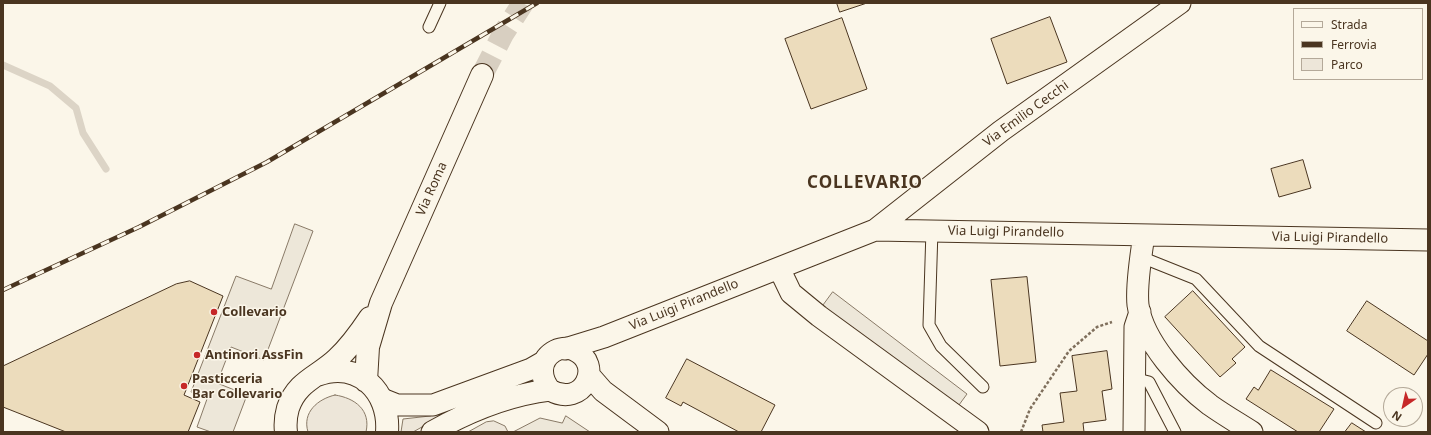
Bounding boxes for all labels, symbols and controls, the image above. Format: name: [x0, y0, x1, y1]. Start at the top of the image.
legend: [1293, 8, 1423, 80]
text: Strada: [1331, 16, 1367, 33]
text: Ferrovia: [1331, 36, 1377, 53]
text: Parco: [1331, 56, 1363, 73]
street label: Via Emilio Cecchi: [980, 78, 1072, 150]
street label: Via Roma: [413, 160, 451, 218]
district label: COLLEVARIO: [807, 173, 923, 193]
street label: Via Luigi Pirandello: [948, 223, 1064, 241]
street label: Via Luigi Pirandello: [1272, 229, 1388, 247]
street label: Via Luigi Pirandello: [627, 276, 741, 334]
place label: Collevario: [222, 304, 287, 320]
marker: Collevario: [209, 307, 219, 317]
place label: Antinori AssFin: [205, 347, 303, 363]
marker: Antinori AssFin: [192, 350, 202, 360]
place label: Pasticceria Bar Collevario: [192, 371, 282, 402]
marker: Pasticceria Bar Collevario: [179, 381, 189, 391]
north arrow: [1383, 387, 1423, 427]
text: N: [1389, 408, 1404, 425]

